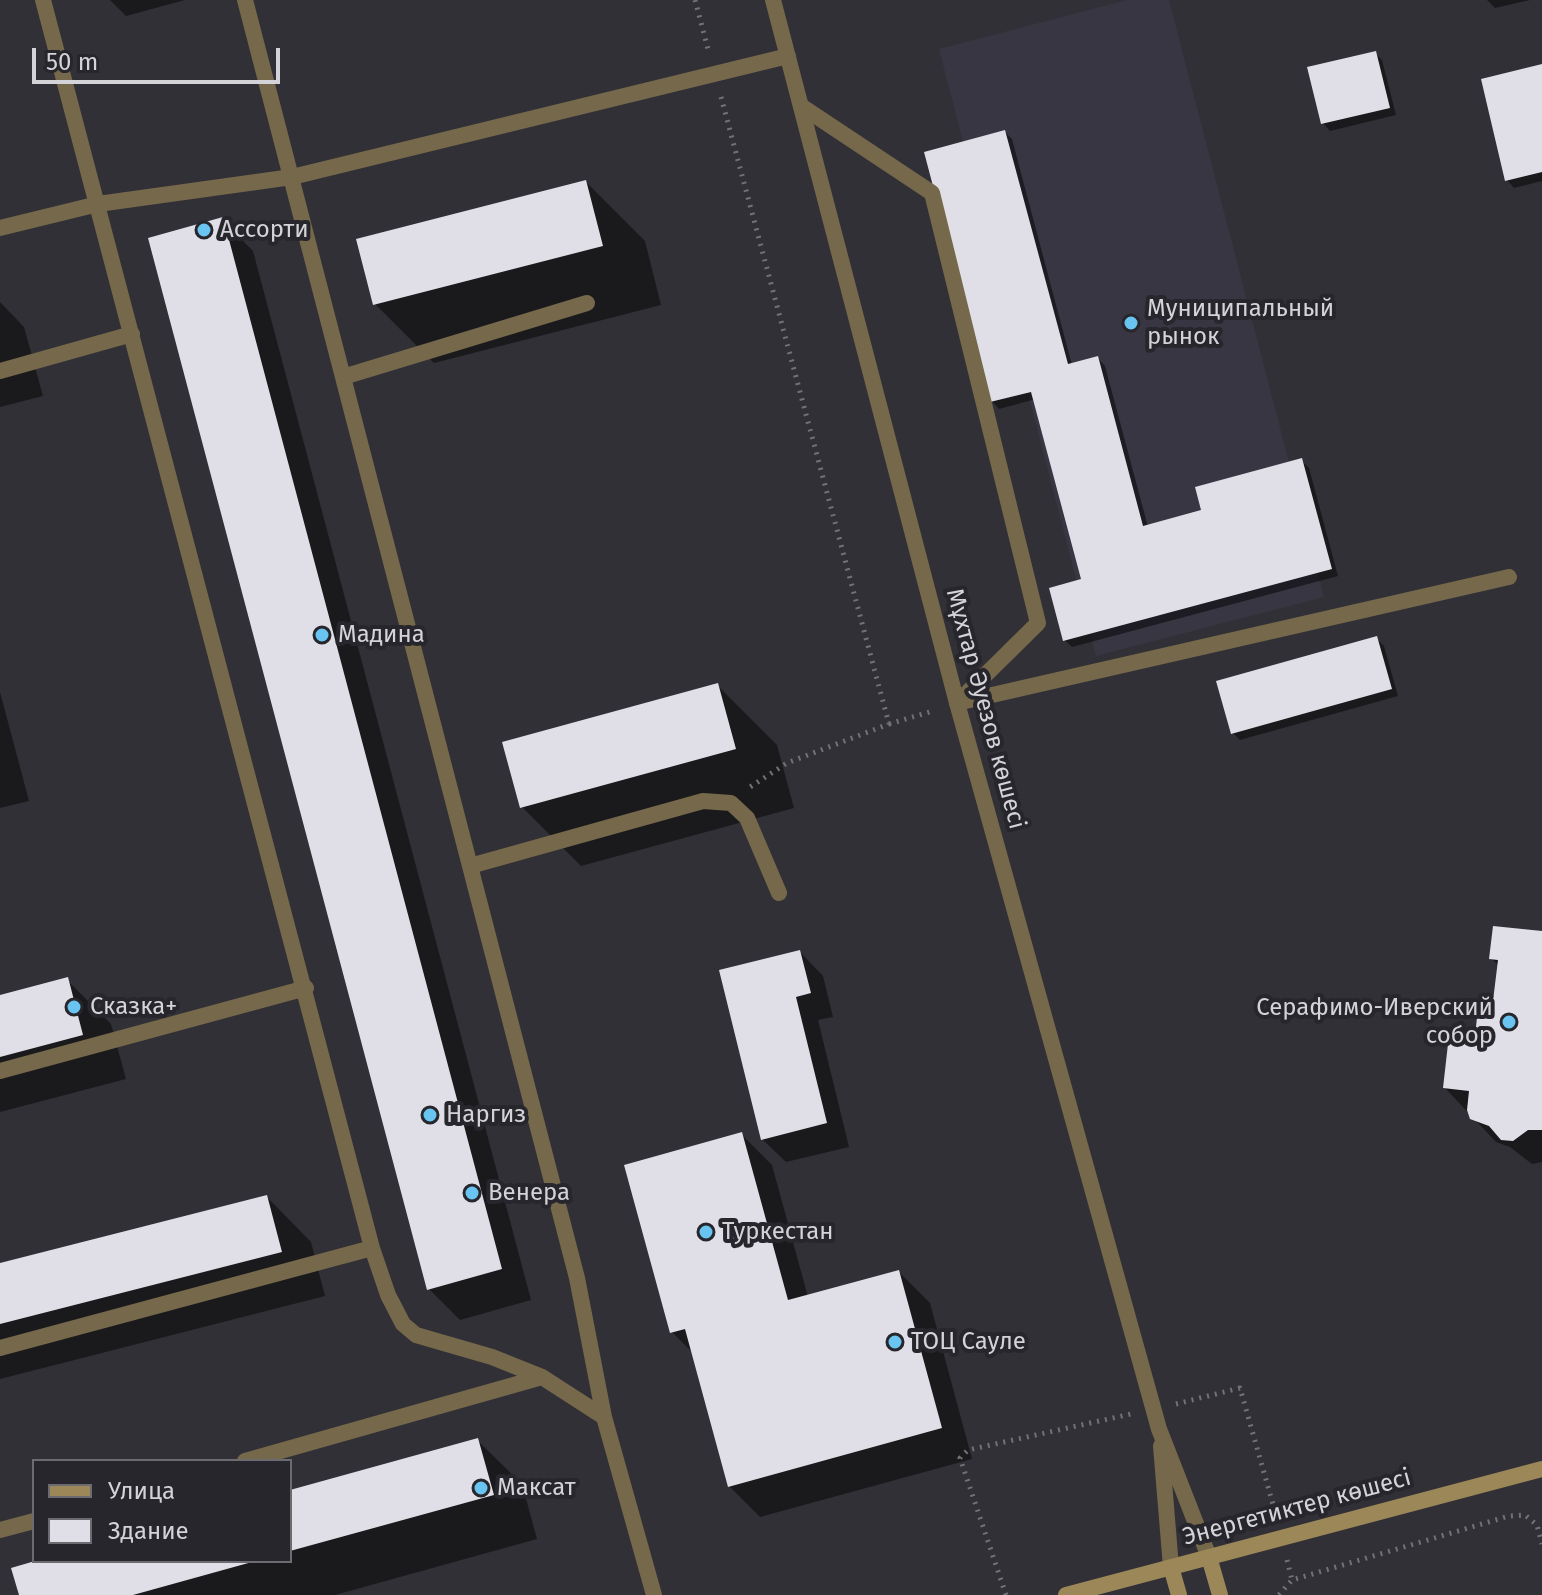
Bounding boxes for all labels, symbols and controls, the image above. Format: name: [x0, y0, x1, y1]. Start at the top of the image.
scale bar: [36, 32, 284, 82]
text: 50 m: [46, 48, 98, 76]
place label: Ассорти: [220, 216, 309, 244]
marker: Ассорти: [195, 221, 213, 239]
place label: Муниципальный рынок: [1147, 295, 1334, 351]
marker: Муниципальный рынок: [1122, 314, 1140, 332]
street label: Мұхтар Әуезов көшесі: [939, 586, 1031, 832]
place label: Мадина: [338, 621, 425, 649]
marker: Мадина: [313, 626, 331, 644]
place label: Сказка+: [90, 993, 177, 1021]
place label: Серафимо-Иверский собор: [1256, 994, 1493, 1050]
marker: Сказка+: [65, 998, 83, 1016]
marker: Серафимо-Иверский собор: [1500, 1013, 1518, 1031]
place label: Наргиз: [446, 1101, 526, 1129]
marker: Наргиз: [421, 1106, 439, 1124]
place label: Венера: [488, 1179, 570, 1207]
marker: Венера: [463, 1184, 481, 1202]
place label: Туркестан: [722, 1218, 833, 1246]
marker: Туркестан: [697, 1223, 715, 1241]
place label: ТОЦ Сауле: [911, 1328, 1026, 1356]
marker: ТОЦ Сауле: [886, 1333, 904, 1351]
legend: [32, 1459, 292, 1563]
street label: Энергетиктер көшесі: [1180, 1464, 1414, 1552]
place label: Максат: [497, 1474, 576, 1502]
text: Улица: [108, 1477, 175, 1505]
marker: Максат: [472, 1479, 490, 1497]
text: Здание: [108, 1517, 189, 1545]

